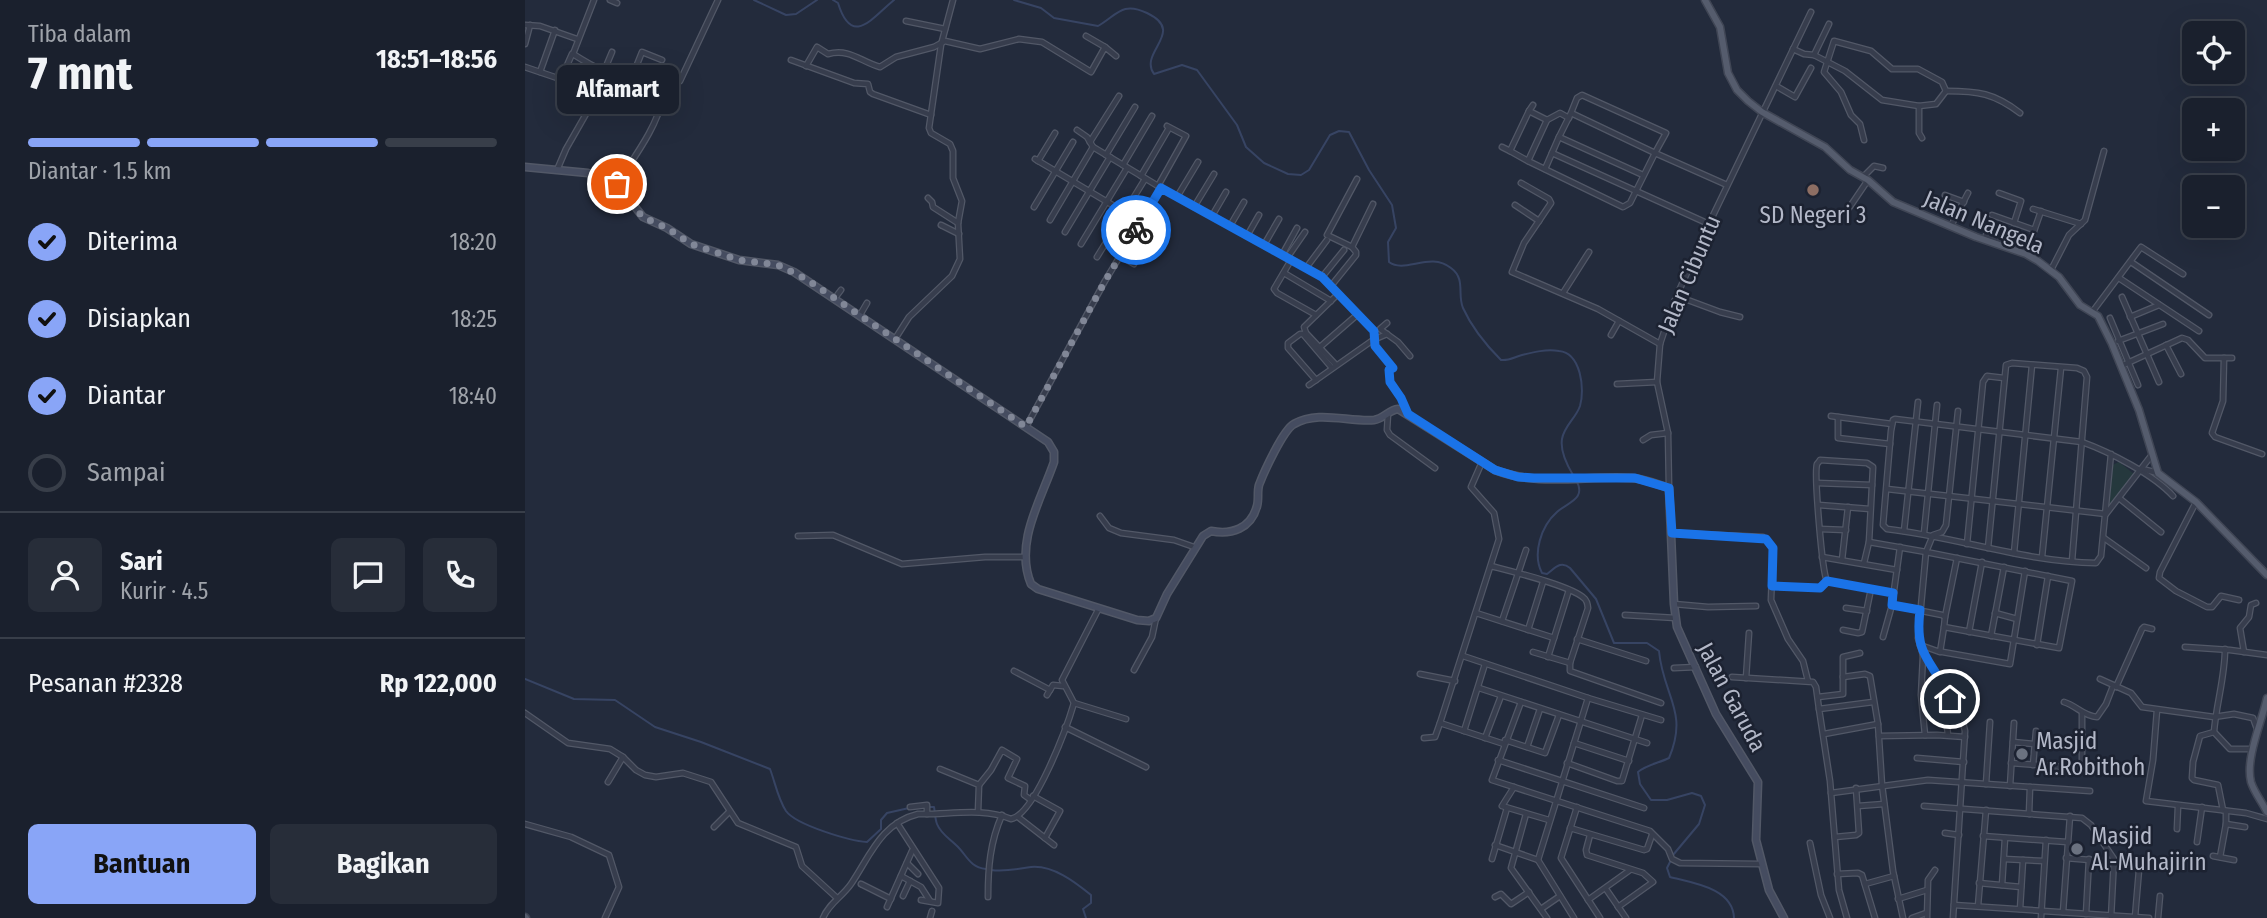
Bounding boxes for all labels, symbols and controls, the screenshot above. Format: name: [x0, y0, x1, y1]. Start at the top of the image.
text: Tiba dalam: [28, 20, 131, 48]
map controls: [2182, 21, 2245, 238]
button: locate: [2182, 21, 2245, 84]
text: 18:51–18:56: [376, 44, 497, 75]
text: 7 mnt: [28, 46, 133, 101]
callout: Alfamart: [556, 65, 678, 114]
text: Alfamart: [577, 75, 659, 103]
button: +: [2182, 98, 2245, 161]
pin: [587, 154, 647, 214]
text: Diantar · 1.5 km: [28, 157, 171, 185]
icon: bag: [598, 165, 636, 203]
button: −: [2182, 175, 2245, 238]
marker: SD Negeri 3: [1805, 182, 1821, 198]
street label: Jalan Nangela: [1919, 184, 2049, 260]
courier: [1101, 195, 1171, 265]
place label: SD Negeri 3: [1760, 201, 1866, 229]
icon: bike: [1117, 211, 1155, 249]
street label: Jalan Cibuntu: [1652, 211, 1726, 337]
icon: check: [28, 223, 66, 261]
text: Diterima: [87, 226, 178, 257]
text: 18:20: [450, 228, 497, 256]
icon: check: [28, 300, 66, 338]
text: Disiapkan: [87, 303, 191, 334]
text: 18:25: [451, 305, 497, 333]
icon: check: [28, 377, 66, 415]
text: Diantar: [87, 380, 165, 411]
text: 18:40: [449, 382, 497, 410]
text: Sampai: [87, 457, 166, 488]
button: person: [28, 538, 102, 612]
button: chat: [331, 538, 405, 612]
button: phone: [423, 538, 497, 612]
text: Sari: [120, 546, 163, 577]
text: Kurir · 4.5: [120, 577, 208, 605]
street label: Jalan Garuda: [1691, 637, 1773, 757]
text: Pesanan #2328: [28, 668, 183, 699]
text: Rp 122,000: [380, 668, 497, 699]
pin: [1920, 669, 1980, 729]
icon: home: [1931, 680, 1969, 718]
place label: Masjid Ar.Robithoh: [2036, 727, 2145, 781]
marker: Masjid Ar.Robithoh: [2014, 746, 2030, 762]
place label: Masjid Al-Muhajirin: [2091, 822, 2207, 876]
button: Bantuan: [28, 824, 256, 904]
button: Bagikan: [270, 824, 497, 904]
marker: Masjid Al-Muhajirin: [2069, 841, 2085, 857]

